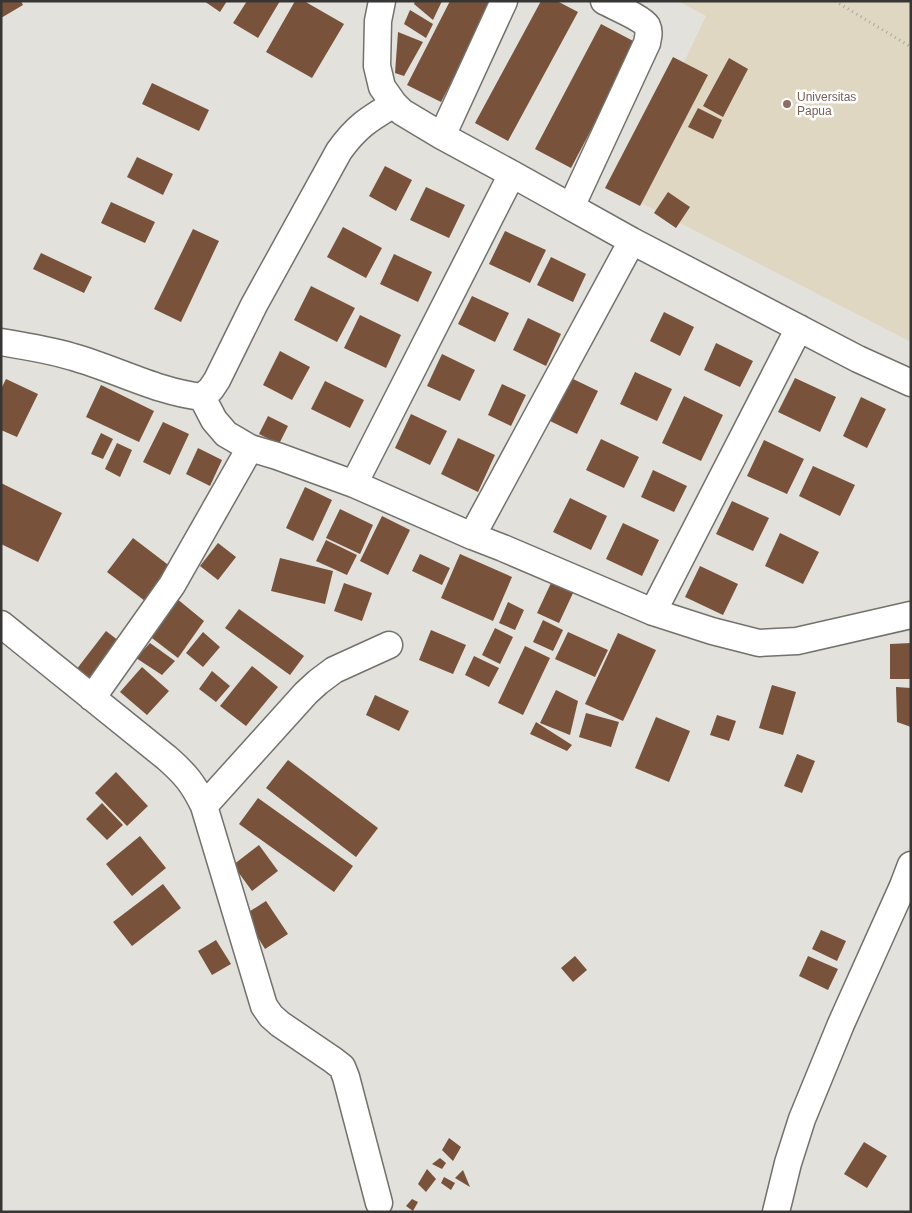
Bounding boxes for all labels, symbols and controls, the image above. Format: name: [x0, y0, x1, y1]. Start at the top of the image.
place label: Universitas Papua: [797, 90, 856, 118]
marker: Universitas Papua: [781, 98, 793, 110]

